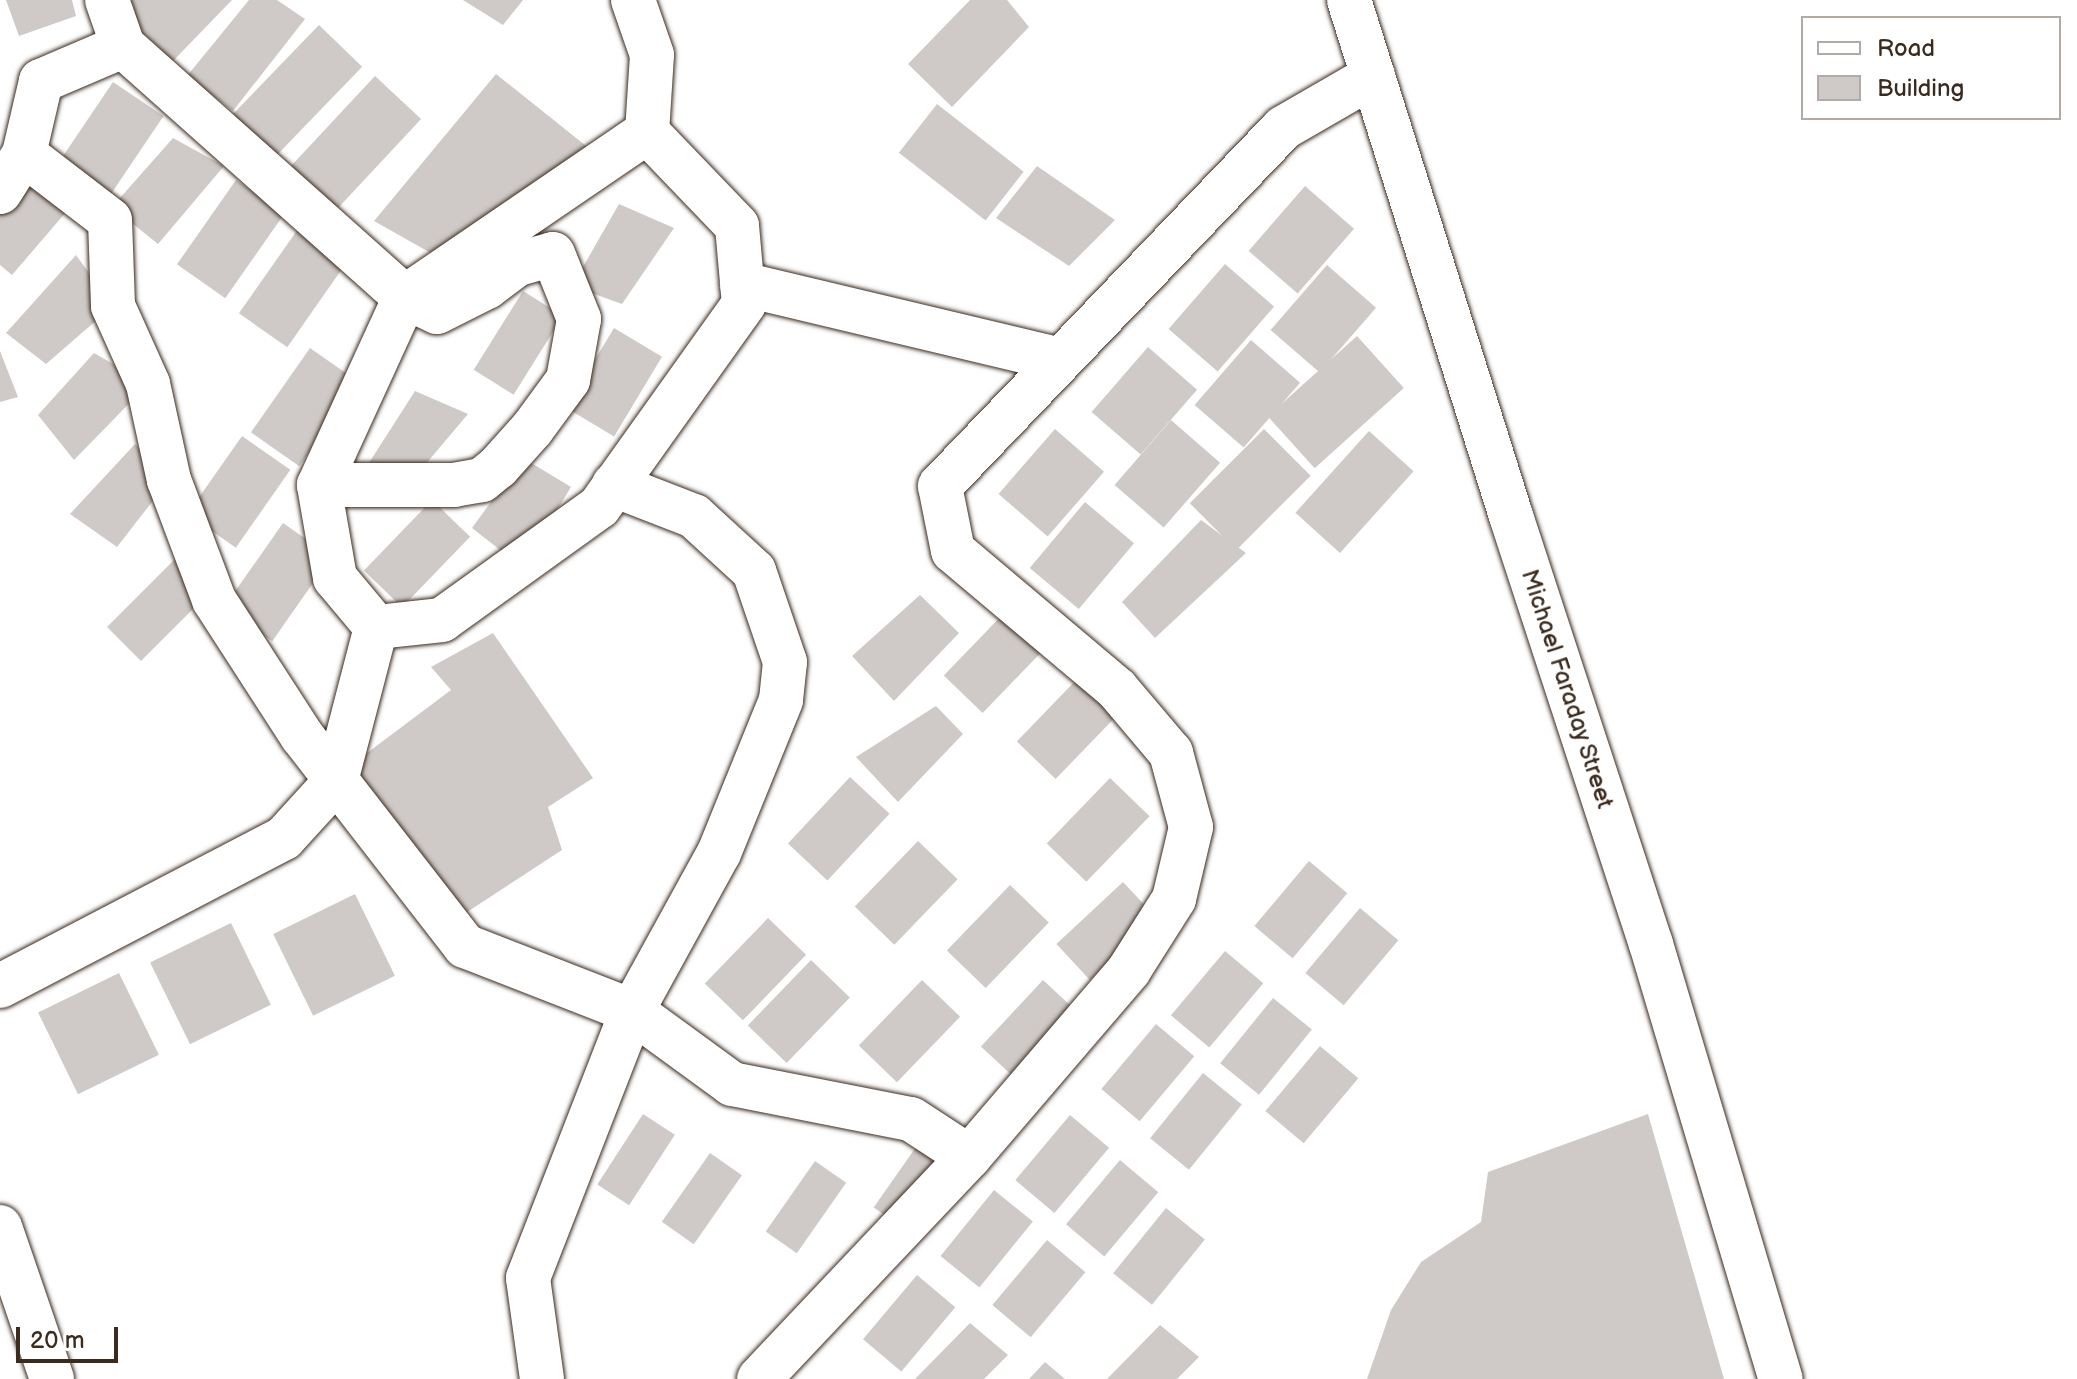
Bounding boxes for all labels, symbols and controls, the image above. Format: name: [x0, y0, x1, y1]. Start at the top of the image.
legend: [1801, 16, 2061, 120]
text: Road: [1877, 34, 1935, 63]
text: Building: [1877, 74, 1964, 103]
street label: Michael Faraday Street: [1514, 565, 1620, 813]
scale bar: [20, 1311, 122, 1361]
text: 20 m: [30, 1326, 85, 1355]

